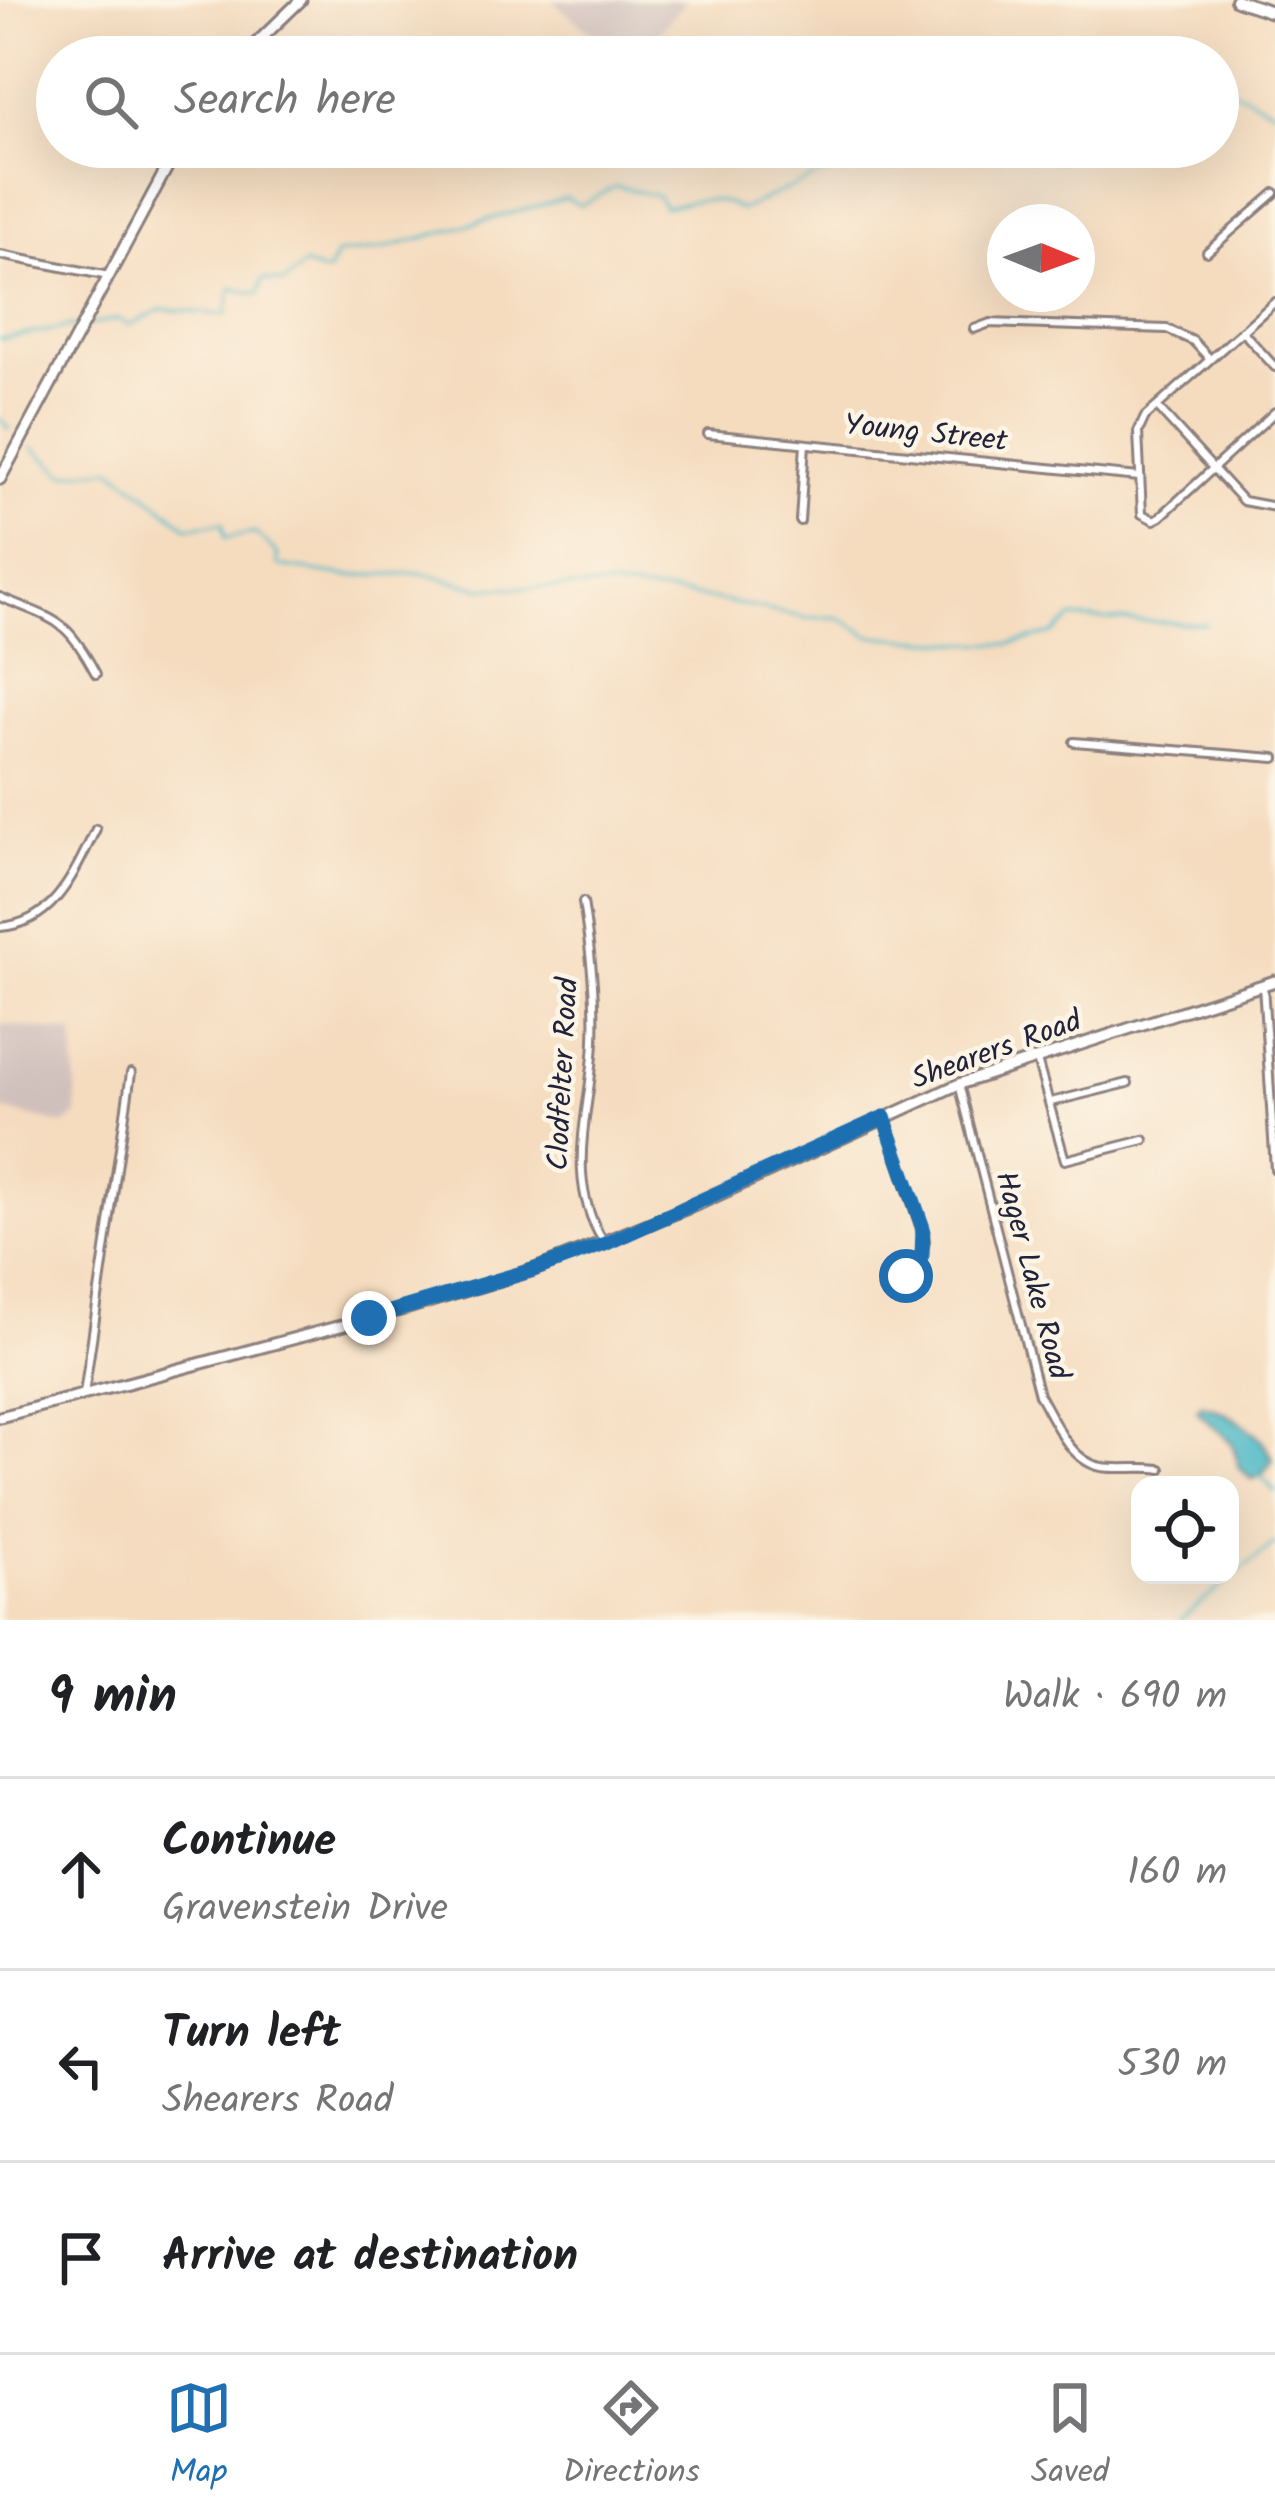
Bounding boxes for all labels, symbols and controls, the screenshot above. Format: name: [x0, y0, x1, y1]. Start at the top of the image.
search box: [36, 36, 1239, 168]
text: Search here: [174, 66, 396, 138]
icon: search: [78, 69, 144, 135]
north arrow: [987, 204, 1095, 312]
street label: Young Street: [842, 402, 1010, 466]
street label: Clodfelter Road: [535, 975, 593, 1172]
street label: Shearers Road: [905, 998, 1089, 1104]
street label: Hager Lake Road: [980, 1166, 1082, 1386]
route start: [879, 1249, 933, 1303]
route end: [342, 1291, 396, 1345]
map controls: [1131, 1476, 1239, 1584]
button: locate: [1131, 1476, 1239, 1584]
text: 9 min: [48, 1658, 177, 1739]
text: Walk · 690 m: [1003, 1667, 1227, 1729]
text: Continue: [162, 1807, 336, 1879]
icon: ahead: [48, 1841, 114, 1907]
text: 160 m: [1127, 1843, 1227, 1905]
text: Gravenstein Drive: [162, 1879, 448, 1941]
text: Turn left: [162, 1999, 341, 2071]
icon: left: [48, 2033, 114, 2099]
text: 530 m: [1118, 2035, 1227, 2097]
text: Shearers Road: [162, 2071, 393, 2133]
text: Arrive at destination: [162, 2222, 578, 2294]
icon: arrive: [48, 2225, 114, 2291]
tab: Map: [166, 2375, 232, 2500]
tab: Directions: [563, 2375, 700, 2500]
tab: Saved: [1031, 2375, 1109, 2500]

